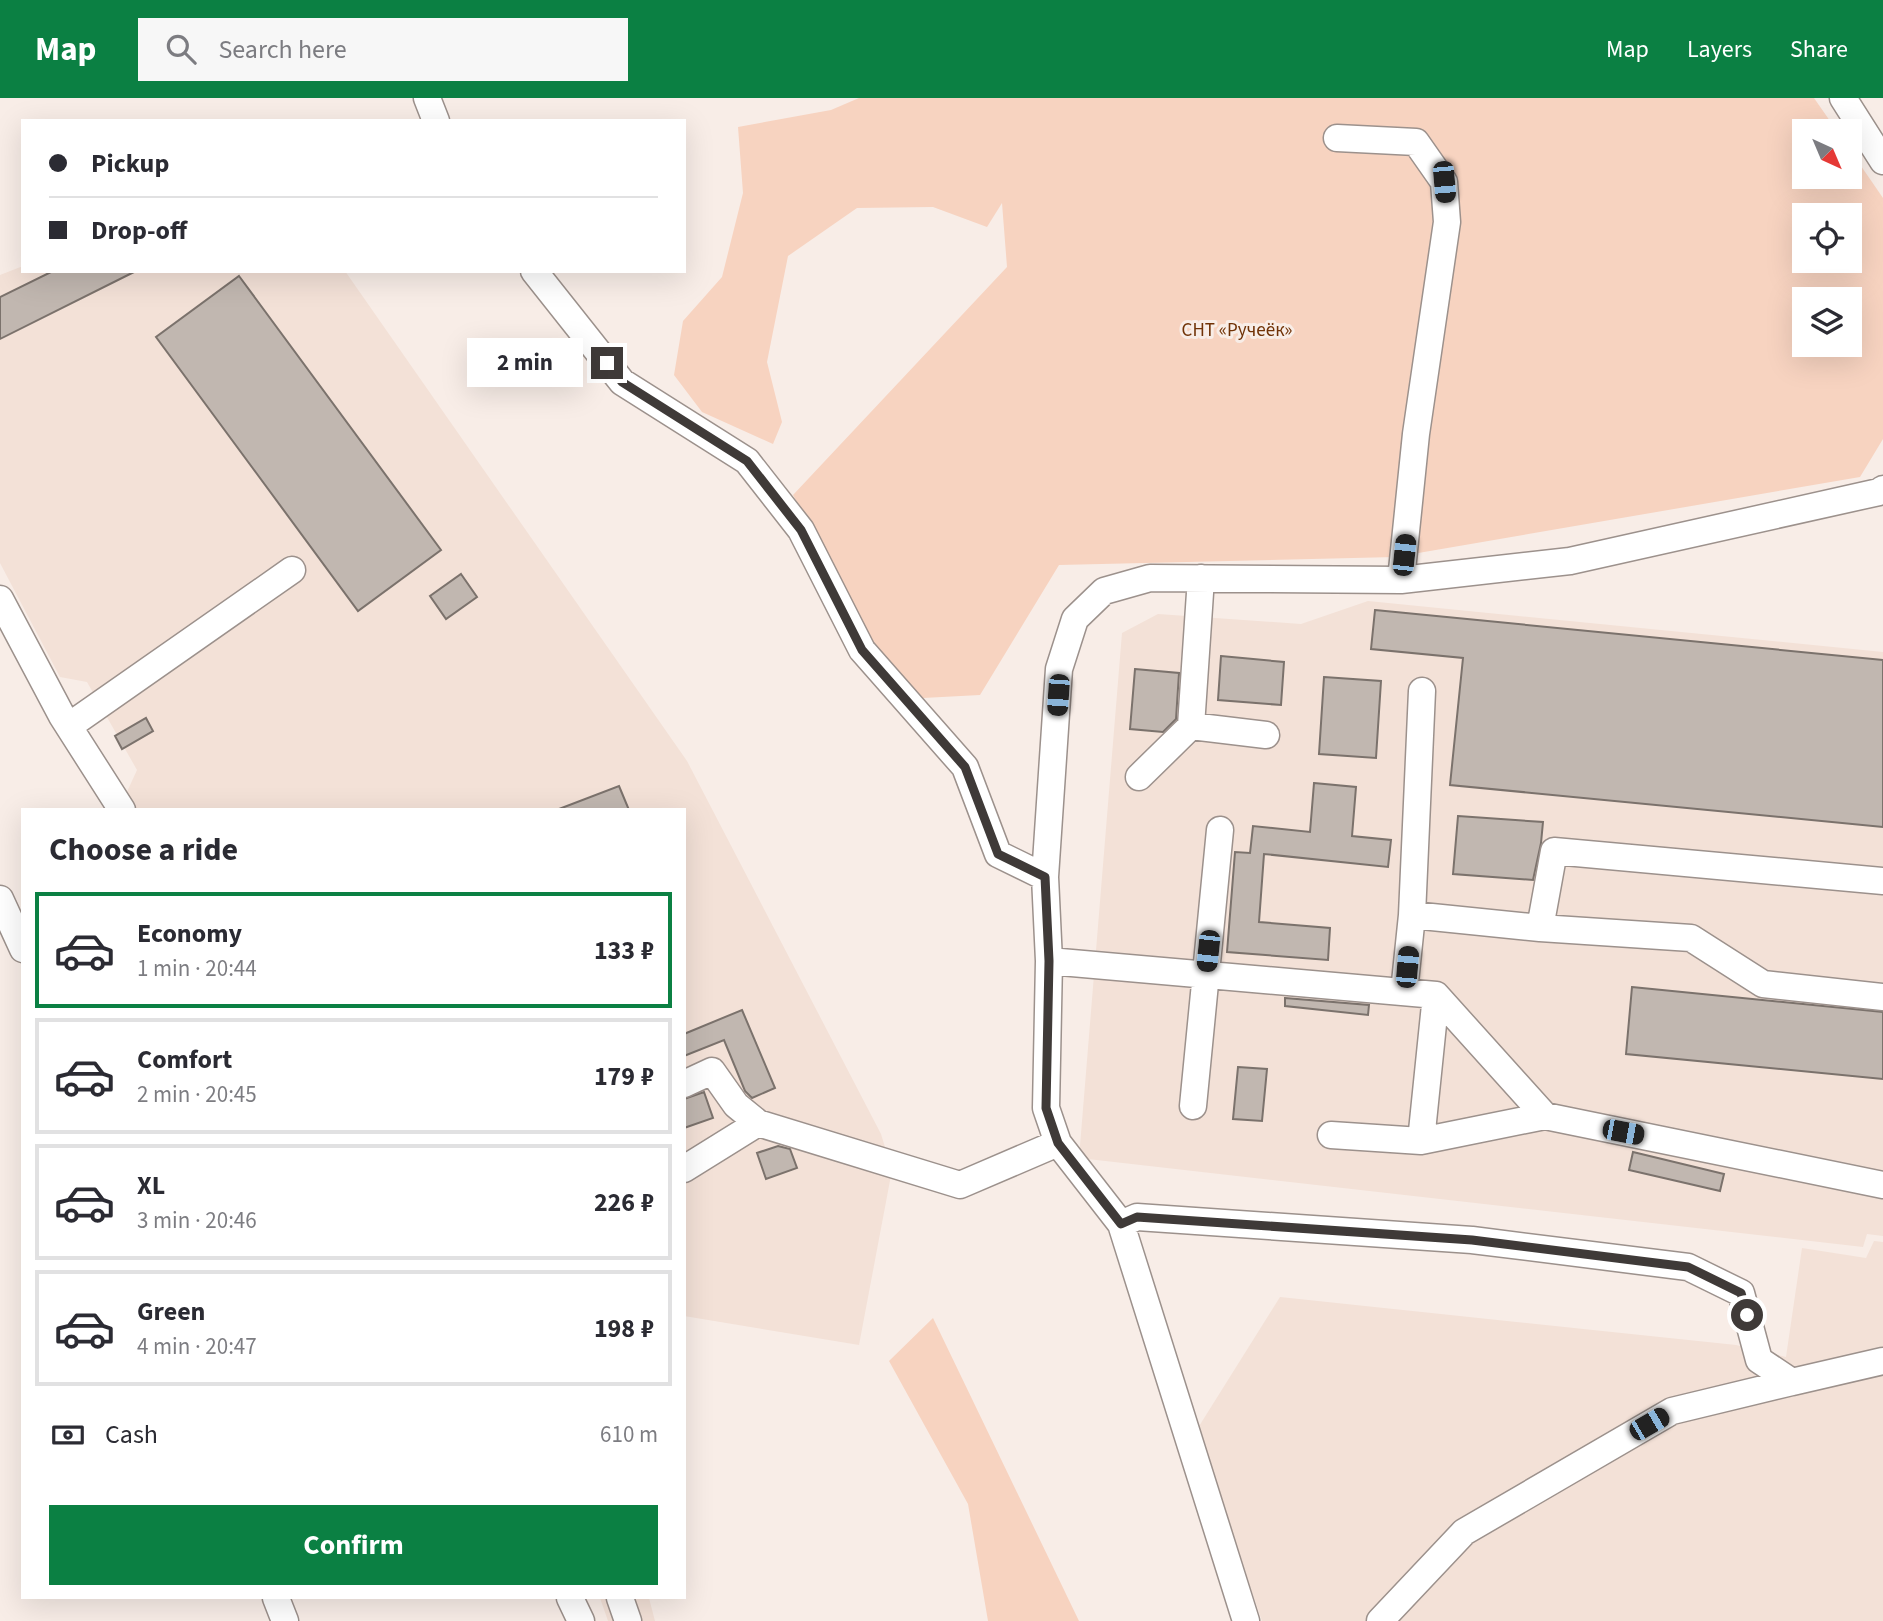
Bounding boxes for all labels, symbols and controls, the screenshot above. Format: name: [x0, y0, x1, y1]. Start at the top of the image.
search box: [138, 18, 628, 81]
text: Map: [35, 26, 96, 73]
icon: search: [162, 30, 200, 68]
text: Search here: [218, 31, 347, 68]
text: Map: [1606, 32, 1649, 67]
text: Layers: [1687, 32, 1752, 67]
text: Share: [1790, 32, 1848, 67]
north arrow: [1792, 119, 1862, 189]
map controls: [1792, 119, 1862, 357]
text: Pickup: [91, 145, 169, 182]
car: [1432, 160, 1457, 204]
button: locate: [1792, 203, 1862, 273]
text: Drop-off: [91, 212, 187, 249]
button: layers: [1792, 287, 1862, 357]
park label: СНТ «Ручеёк»: [1182, 317, 1292, 344]
callout: 2 min: [467, 338, 582, 388]
text: 2 min: [497, 346, 553, 379]
route end: [591, 347, 623, 379]
car: [1392, 533, 1417, 577]
car: [1047, 673, 1070, 717]
text: Choose a ride: [49, 827, 238, 873]
text: Economy: [137, 915, 242, 952]
icon: car: [53, 919, 116, 982]
car: [1196, 929, 1221, 973]
text: 133 ₽: [594, 932, 654, 969]
car: [1395, 945, 1420, 989]
text: 1 min · 20:44: [137, 952, 257, 985]
text: Comfort: [137, 1041, 232, 1078]
icon: car: [53, 1045, 116, 1108]
text: 179 ₽: [594, 1058, 654, 1095]
text: 2 min · 20:45: [137, 1078, 257, 1111]
car: [1601, 1118, 1646, 1146]
text: XL: [137, 1167, 165, 1204]
icon: car: [53, 1171, 116, 1234]
text: 226 ₽: [594, 1184, 654, 1221]
text: 3 min · 20:46: [137, 1204, 257, 1237]
text: Green: [137, 1293, 205, 1330]
icon: car: [53, 1297, 116, 1360]
route start: [1731, 1299, 1763, 1331]
text: 198 ₽: [594, 1310, 654, 1347]
text: 4 min · 20:47: [137, 1330, 257, 1363]
car: [1626, 1404, 1673, 1444]
icon: cash: [49, 1416, 87, 1454]
text: Cash: [105, 1416, 158, 1453]
text: 610 m: [600, 1418, 658, 1451]
button: Confirm: [49, 1505, 658, 1585]

